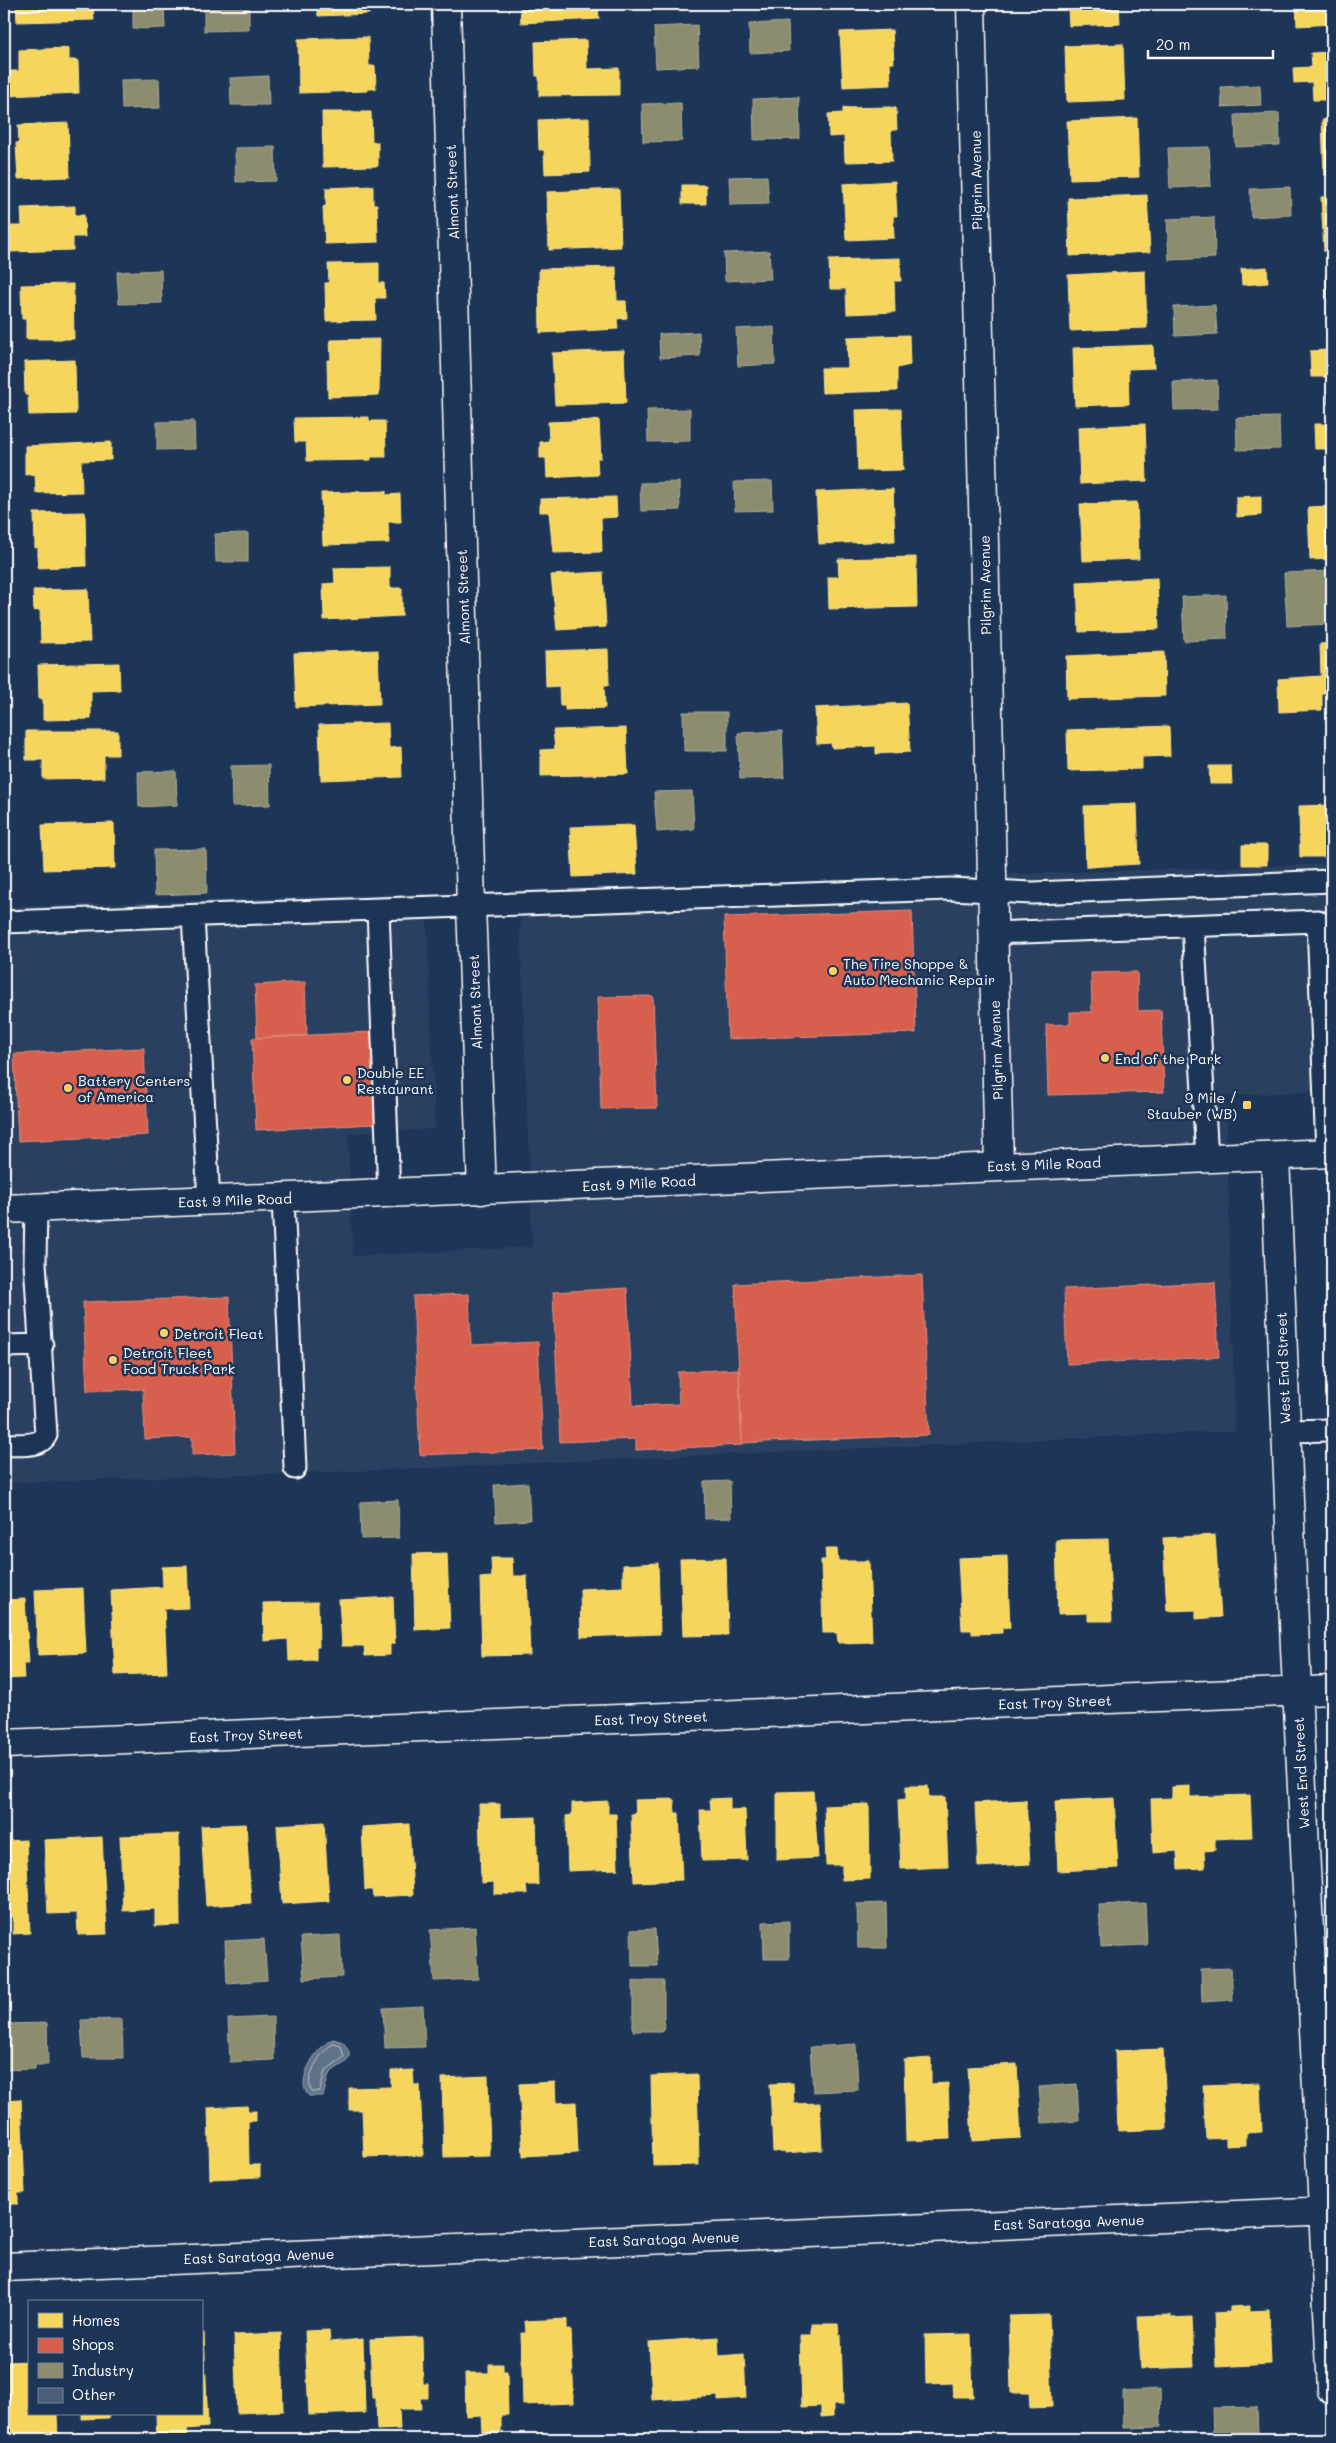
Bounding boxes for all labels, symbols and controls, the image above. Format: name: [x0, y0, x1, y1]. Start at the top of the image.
scale bar: [1148, 28, 1274, 60]
text: 20 m: [1156, 34, 1190, 54]
street label: Pilgrim Avenue: [966, 130, 986, 230]
street label: Almont Street: [441, 144, 463, 240]
street label: Pilgrim Avenue: [975, 535, 995, 635]
street label: Almont Street: [452, 549, 474, 645]
street label: Almont Street: [464, 954, 486, 1050]
place label: The Tire Shoppe & Auto Mechanic Repair: [843, 954, 995, 989]
marker: The Tire Shoppe & Auto Mechanic Repair: [827, 965, 839, 977]
street label: Pilgrim Avenue: [985, 1000, 1007, 1100]
place label: End of the Park: [1115, 1049, 1221, 1068]
marker: End of the Park: [1099, 1052, 1111, 1064]
place label: Double EE Restaurant: [357, 1063, 434, 1098]
place label: Battery Centers of America: [78, 1071, 190, 1106]
marker: Double EE Restaurant: [341, 1074, 353, 1086]
marker: Battery Centers of America: [62, 1082, 74, 1094]
place label: 9 Mile / Stauber (WB): [1147, 1088, 1237, 1123]
marker: 9 Mile / Stauber (WB): [1241, 1099, 1253, 1111]
street label: East 9 Mile Road: [987, 1153, 1101, 1175]
street label: East 9 Mile Road: [582, 1171, 696, 1195]
street label: East 9 Mile Road: [178, 1189, 292, 1211]
street label: West End Street: [1272, 1312, 1294, 1424]
place label: Detroit Fleat: [174, 1324, 264, 1343]
marker: Detroit Fleat: [158, 1327, 170, 1339]
place label: Detroit Fleet Food Truck Park: [123, 1343, 235, 1378]
marker: Detroit Fleet Food Truck Park: [107, 1354, 119, 1366]
street label: East Troy Street: [998, 1691, 1112, 1713]
street label: East Troy Street: [594, 1707, 708, 1729]
street label: West End Street: [1289, 1717, 1313, 1829]
street label: East Troy Street: [189, 1724, 303, 1746]
street label: East Saratoga Avenue: [993, 2210, 1145, 2234]
street label: East Saratoga Avenue: [588, 2227, 740, 2251]
street label: East Saratoga Avenue: [183, 2244, 335, 2268]
legend: [28, 2300, 202, 2416]
text: Homes: [72, 2310, 120, 2330]
text: Shops: [72, 2334, 114, 2354]
text: Industry: [72, 2360, 134, 2380]
text: Other: [72, 2384, 116, 2404]

